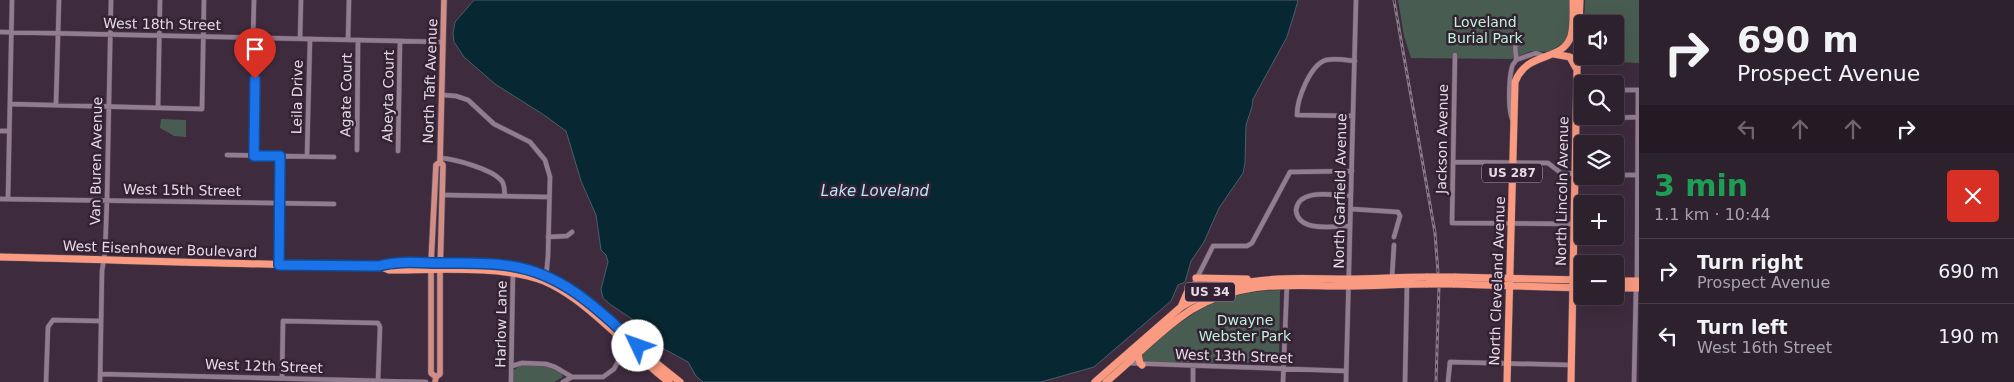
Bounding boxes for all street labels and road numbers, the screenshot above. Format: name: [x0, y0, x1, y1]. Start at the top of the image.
street label: West 18th Street: [103, 15, 222, 33]
street label: North Taft Avenue: [420, 18, 440, 144]
street label: Abeyta Court: [379, 49, 397, 142]
street label: Agate Court: [337, 52, 355, 137]
street label: Leila Drive: [288, 60, 306, 134]
street label: Jackson Avenue: [1433, 84, 1451, 195]
street label: Van Buren Avenue: [87, 97, 105, 225]
street label: North Garfield Avenue: [1331, 113, 1349, 269]
street label: North Lincoln Avenue: [1553, 116, 1571, 266]
road number: US 287: [1482, 164, 1542, 182]
street label: West 15th Street: [123, 181, 242, 199]
street label: North Cleveland Avenue: [1486, 196, 1508, 366]
street label: West Eisenhower Boulevard: [62, 238, 258, 260]
street label: Harlow Lane: [492, 280, 510, 368]
road number: US 34: [1185, 282, 1235, 302]
street label: West 13th Street: [1175, 346, 1294, 366]
street label: West 12th Street: [205, 356, 324, 376]

